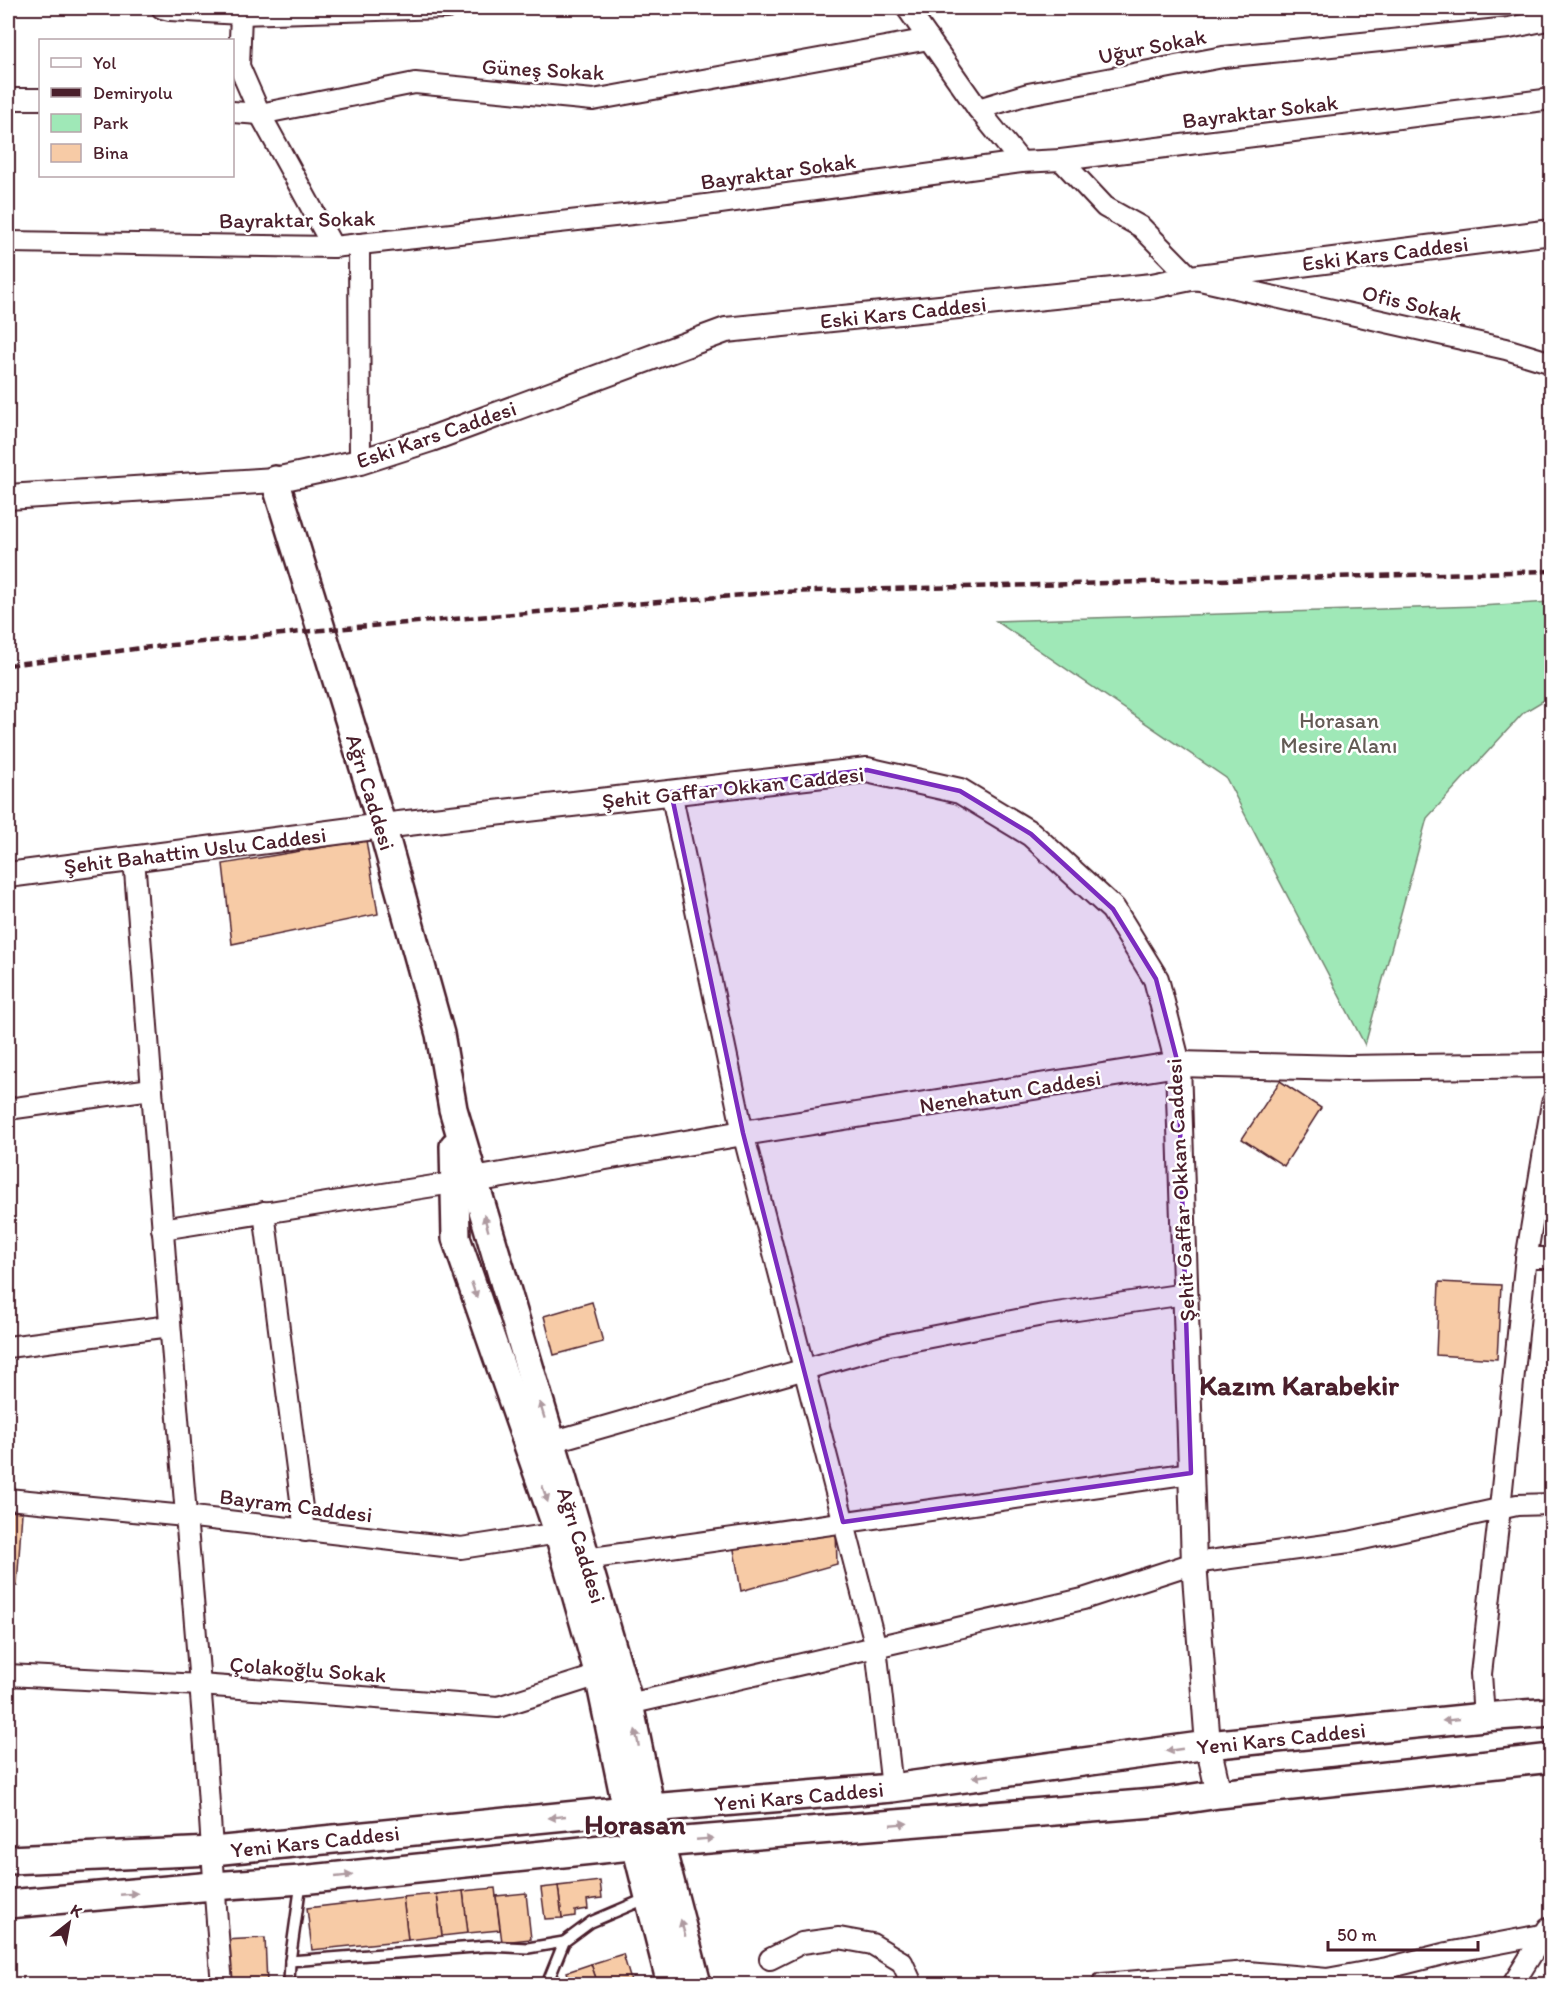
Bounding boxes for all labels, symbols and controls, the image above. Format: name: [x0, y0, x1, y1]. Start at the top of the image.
street label: Uğur Sokak: [1096, 23, 1209, 70]
legend: [39, 39, 234, 177]
text: Yol: [93, 52, 116, 74]
street label: Güneş Sokak: [481, 53, 606, 86]
text: Demiryolu: [93, 82, 173, 104]
street label: Bayraktar Sokak: [1181, 88, 1340, 134]
text: Park: [93, 112, 128, 134]
text: Bina: [93, 142, 128, 164]
street label: Bayraktar Sokak: [699, 147, 858, 196]
street label: Bayraktar Sokak: [219, 205, 376, 234]
street label: Eski Kars Caddesi: [1300, 230, 1470, 277]
street label: Ofis Sokak: [1359, 279, 1465, 328]
street label: Eski Kars Caddesi: [818, 290, 988, 335]
street label: Eski Kars Caddesi: [353, 394, 520, 474]
park label: Horasan Mesire Alanı: [1281, 707, 1397, 759]
street label: Ağrı Caddesi: [340, 731, 401, 854]
street label: Şehit Gaffar Okkan Caddesi: [601, 760, 866, 815]
street label: Şehit Bahattin Uslu Caddesi: [62, 821, 328, 880]
street label: Şehit Gaffar Okkan Caddesi: [1160, 1058, 1201, 1322]
street label: Nenehatun Caddesi: [917, 1064, 1103, 1119]
one-way arrow: [481, 1214, 491, 1232]
one-way arrow: [470, 1281, 480, 1299]
district label: Kazım Karabekir: [1199, 1368, 1399, 1402]
one-way arrow: [537, 1401, 546, 1419]
street label: Bayram Caddesi: [218, 1483, 374, 1528]
street label: Ağrı Caddesi: [551, 1484, 612, 1607]
one-way arrow: [541, 1485, 551, 1503]
street label: Çolakoğlu Sokak: [229, 1651, 387, 1688]
one-way arrow: [1442, 1715, 1461, 1725]
street label: Yeni Kars Caddesi: [1195, 1716, 1367, 1761]
one-way arrow: [631, 1729, 641, 1748]
one-way arrow: [1164, 1745, 1183, 1754]
one-way arrow: [971, 1771, 990, 1781]
street label: Yeni Kars Caddesi: [713, 1776, 885, 1817]
district label: Horasan: [584, 1807, 686, 1841]
one-way arrow: [547, 1812, 566, 1822]
street label: Yeni Kars Caddesi: [229, 1819, 401, 1864]
one-way arrow: [890, 1819, 909, 1828]
one-way arrow: [695, 1834, 714, 1844]
one-way arrow: [334, 1871, 353, 1881]
one-way arrow: [119, 1889, 138, 1899]
north arrow: [39, 1893, 99, 1953]
text: K: [67, 1900, 86, 1922]
scale bar: [1328, 1914, 1478, 1952]
one-way arrow: [677, 1919, 687, 1937]
text: 50 m: [1337, 1924, 1377, 1946]

